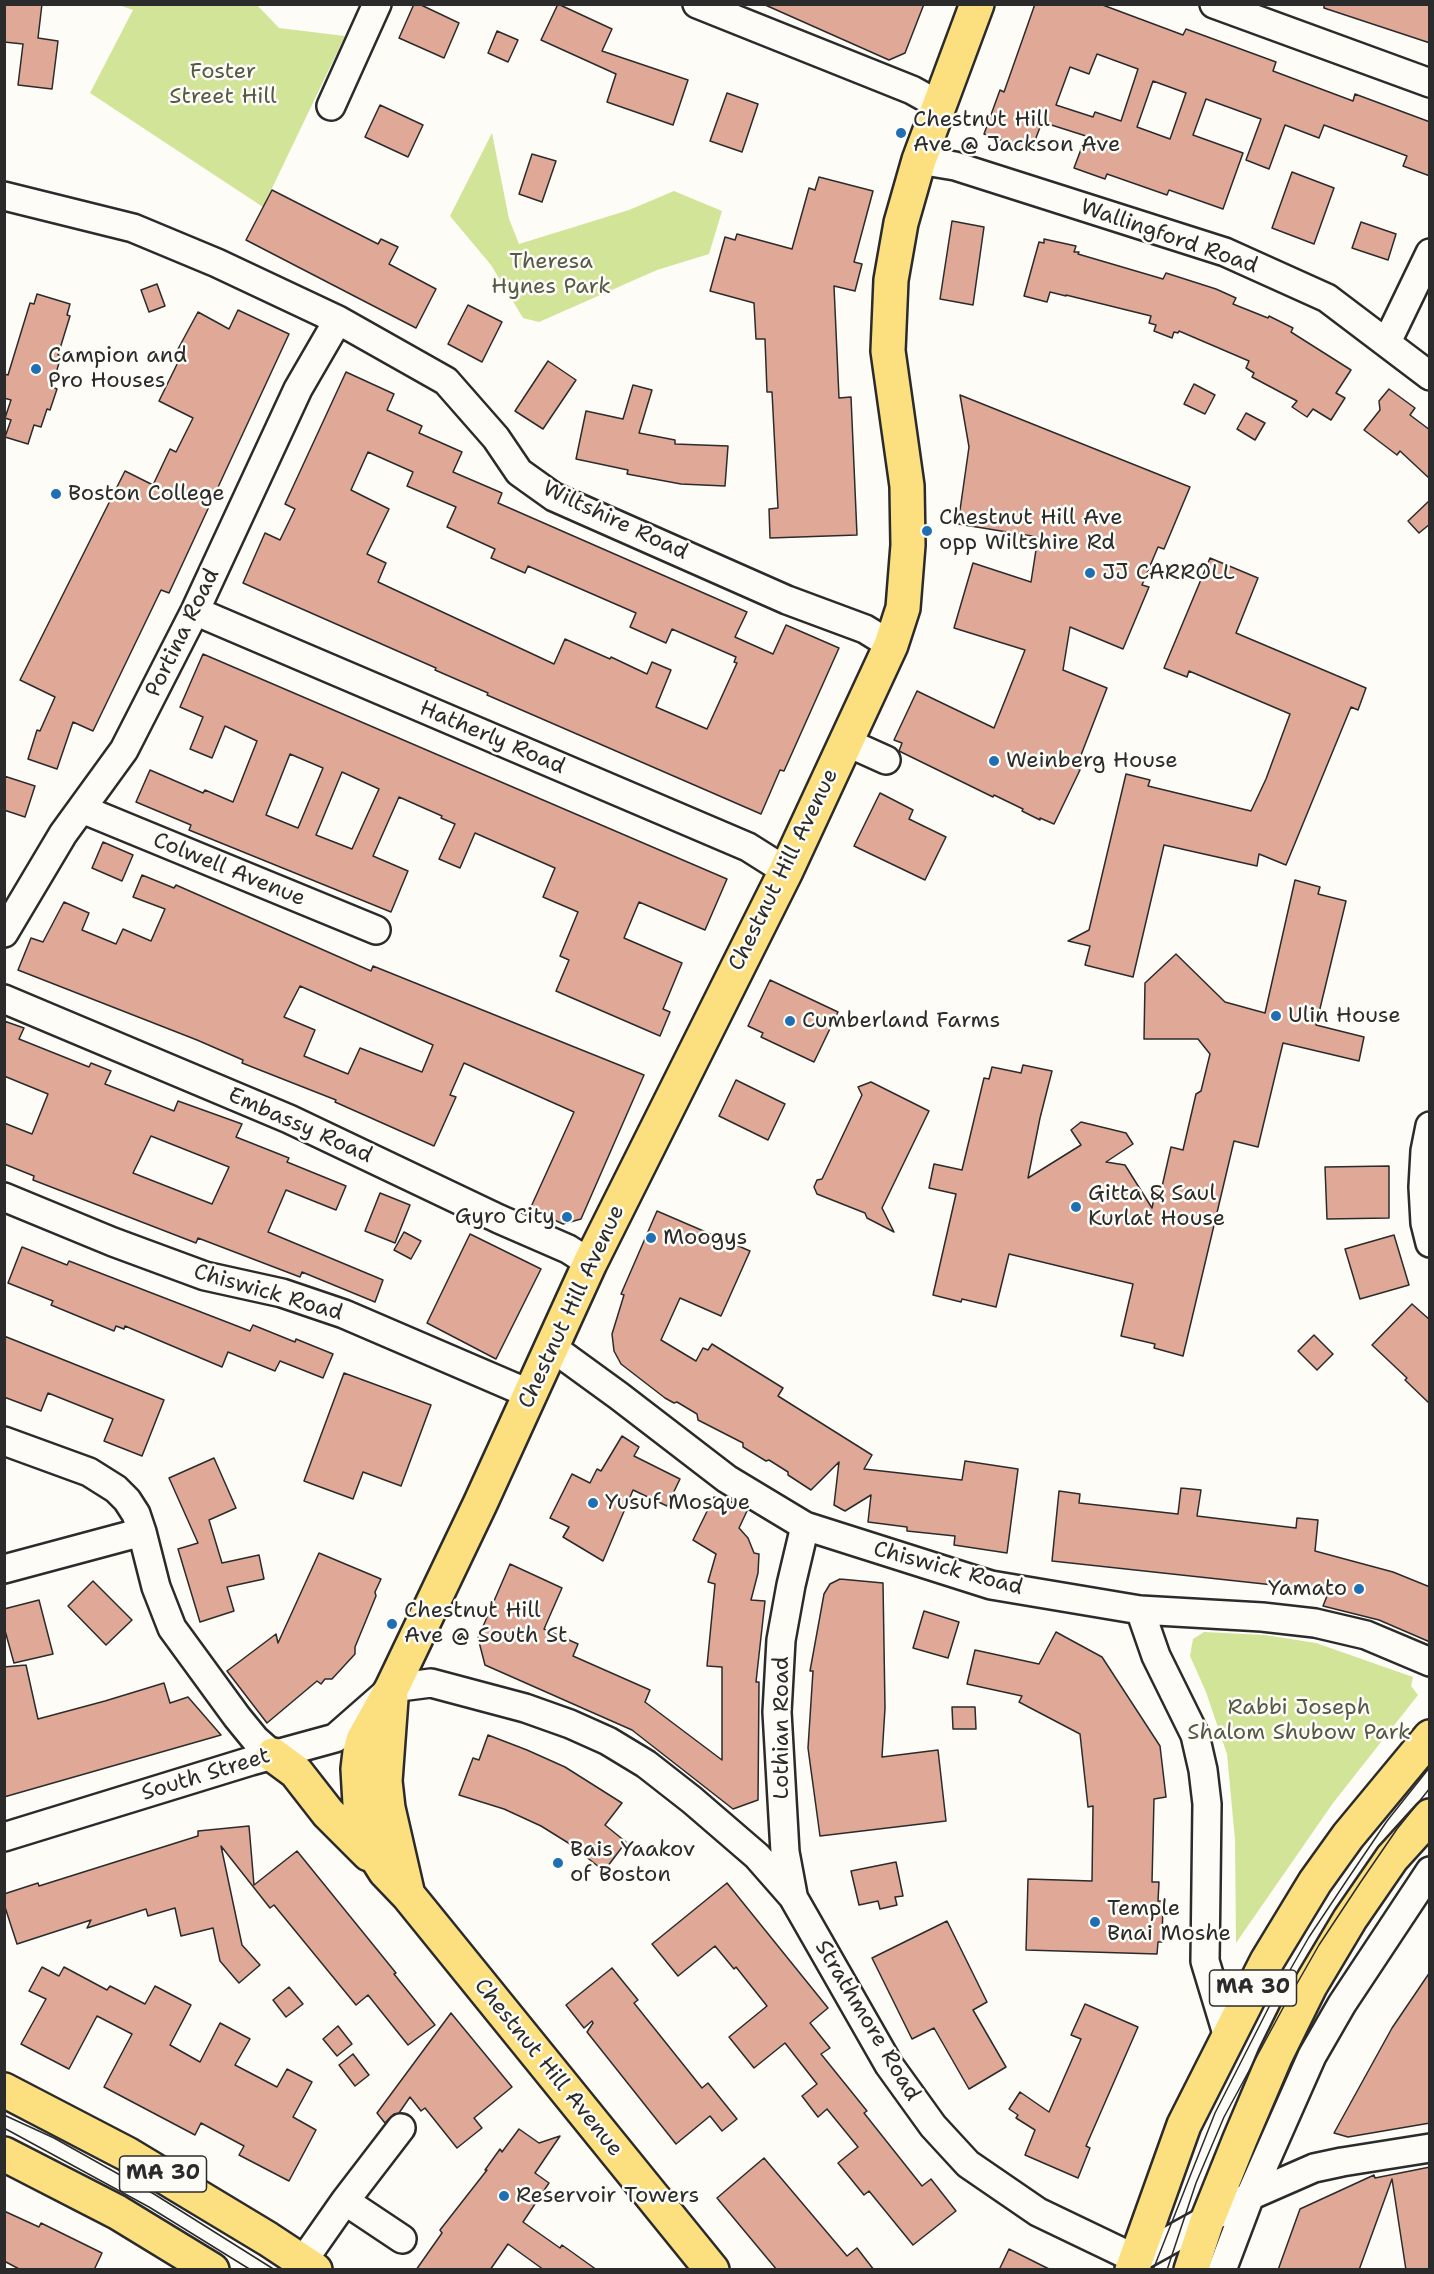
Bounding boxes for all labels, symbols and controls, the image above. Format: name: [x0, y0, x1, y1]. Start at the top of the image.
park label: Foster Street Hill: [169, 59, 277, 110]
place label: Chestnut Hill Ave @ Jackson Ave: [913, 107, 1120, 158]
marker: Chestnut Hill Ave @ Jackson Ave: [894, 126, 908, 140]
street label: Wallingford Road: [1077, 194, 1261, 280]
park label: Theresa Hynes Park: [491, 249, 611, 300]
place label: Campion and Pro Houses: [48, 343, 187, 394]
marker: Campion and Pro Houses: [29, 362, 43, 376]
street label: Wiltshire Road: [538, 476, 692, 566]
place label: Boston College: [68, 481, 225, 507]
marker: Boston College: [49, 487, 63, 501]
place label: Chestnut Hill Ave opp Wiltshire Rd: [939, 505, 1123, 556]
marker: Chestnut Hill Ave opp Wiltshire Rd: [920, 524, 934, 538]
place label: JJ CARROLL: [1102, 560, 1235, 586]
street label: Portina Road: [141, 564, 225, 702]
marker: JJ CARROLL: [1083, 566, 1097, 580]
street label: Hatherly Road: [415, 696, 569, 780]
place label: Weinberg House: [1006, 748, 1178, 774]
marker: Weinberg House: [987, 754, 1001, 768]
street label: Chestnut Hill Avenue: [724, 765, 844, 975]
street label: Colwell Avenue: [149, 827, 309, 913]
place label: Ulin House: [1288, 1003, 1401, 1029]
place label: Cumberland Farms: [802, 1008, 1000, 1034]
marker: Ulin House: [1269, 1009, 1283, 1023]
marker: Cumberland Farms: [783, 1014, 797, 1028]
street label: Embassy Road: [224, 1082, 376, 1170]
place label: Gitta & Saul Kurlat House: [1088, 1181, 1225, 1232]
marker: Gitta & Saul Kurlat House: [1069, 1200, 1083, 1214]
street label: Chestnut Hill Avenue: [513, 1201, 631, 1413]
place label: Gyro City: [455, 1204, 555, 1230]
marker: Gyro City: [560, 1210, 574, 1224]
place label: Moogys: [663, 1225, 747, 1251]
marker: Moogys: [644, 1231, 658, 1245]
street label: Chiswick Road: [190, 1259, 346, 1327]
place label: Yusuf Mosque: [605, 1490, 750, 1516]
marker: Yusuf Mosque: [586, 1496, 600, 1510]
street label: Chiswick Road: [870, 1536, 1026, 1602]
place label: Yamato: [1268, 1576, 1347, 1602]
marker: Yamato: [1352, 1582, 1366, 1596]
place label: Chestnut Hill Ave @ South St: [404, 1598, 568, 1650]
marker: Chestnut Hill Ave @ South St: [385, 1617, 399, 1631]
street label: Lothian Road: [769, 1656, 795, 1800]
park label: Rabbi Joseph Shalom Shubow Park: [1187, 1695, 1411, 1747]
street label: South Street: [139, 1743, 273, 1807]
place label: Bais Yaakov of Boston: [570, 1837, 695, 1888]
marker: Bais Yaakov of Boston: [551, 1856, 565, 1870]
place label: Temple Bnai Moshe: [1107, 1896, 1231, 1948]
marker: Temple Bnai Moshe: [1088, 1915, 1102, 1929]
street label: Strathmore Road: [809, 1936, 925, 2106]
road number: MA 30: [1210, 1970, 1296, 2006]
street label: Chestnut Hill Avenue: [468, 1974, 628, 2162]
road number: MA 30: [120, 2156, 207, 2192]
place label: Reservoir Towers: [516, 2183, 699, 2209]
marker: Reservoir Towers: [497, 2189, 511, 2203]

